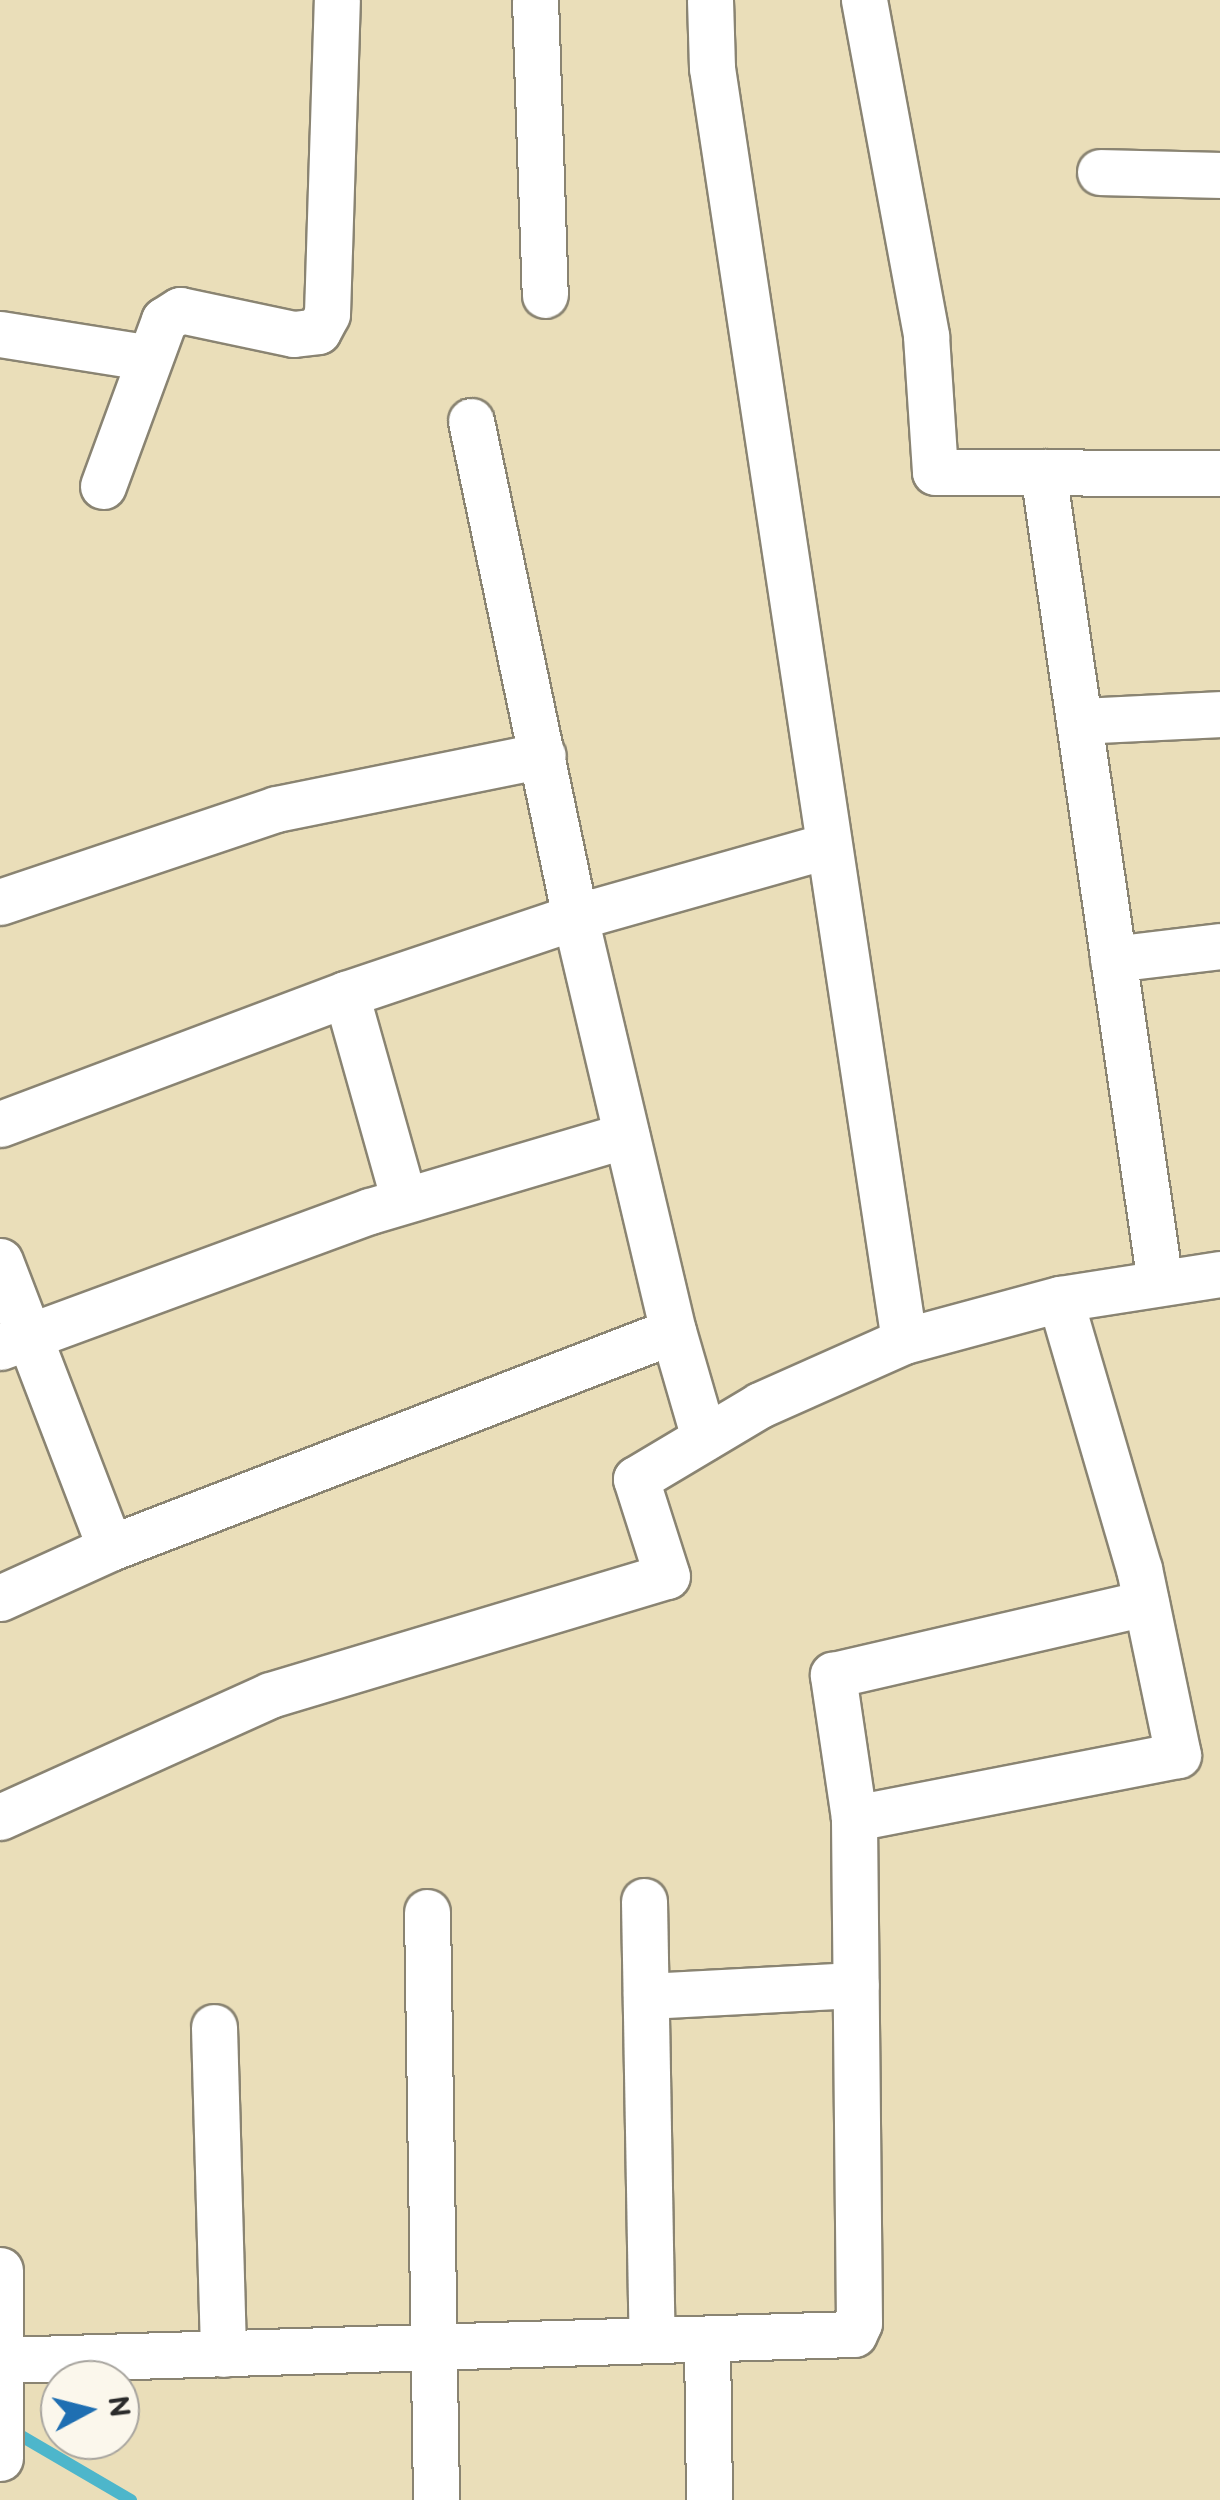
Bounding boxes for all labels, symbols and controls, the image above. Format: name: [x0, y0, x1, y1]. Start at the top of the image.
north arrow: [40, 2360, 140, 2460]
text: N: [101, 2394, 136, 2419]

